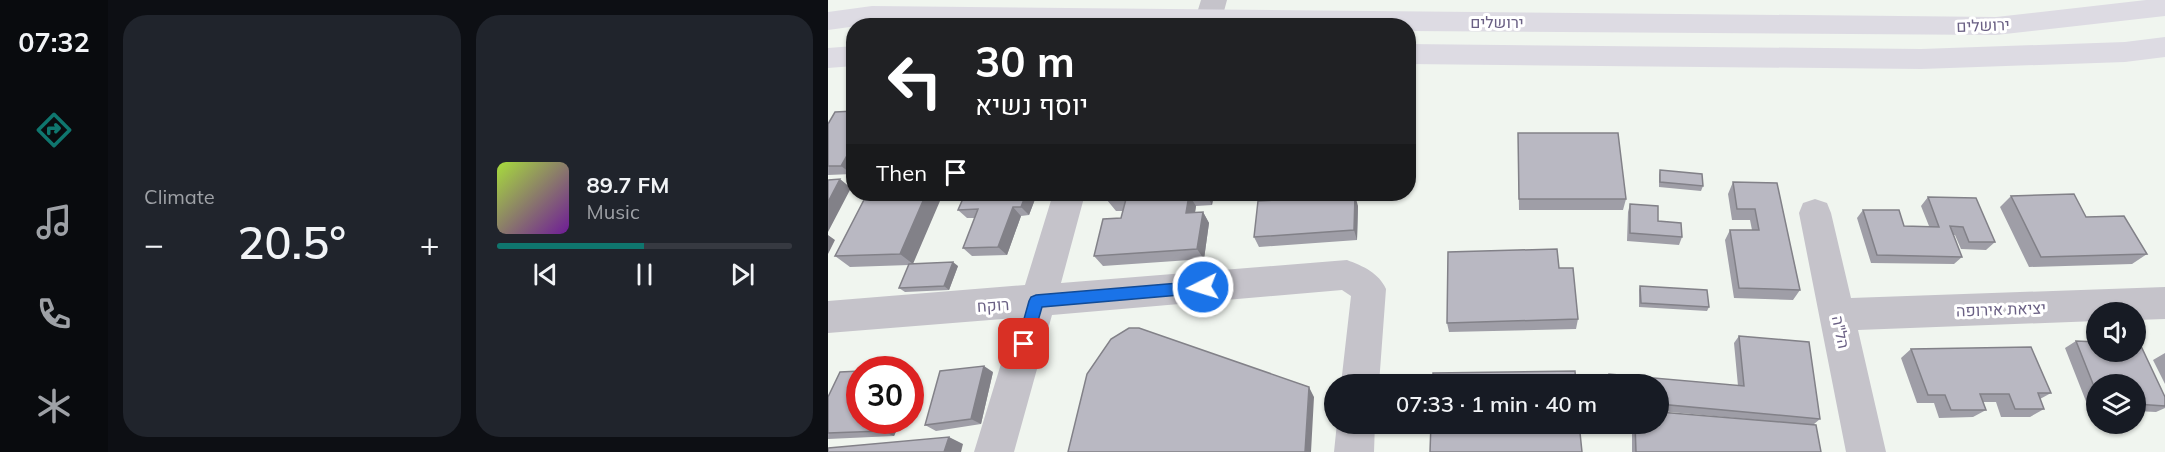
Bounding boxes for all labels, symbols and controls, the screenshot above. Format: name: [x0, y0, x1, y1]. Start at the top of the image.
street label: ירושלים: [1470, 12, 1524, 32]
street label: ירושלים: [1956, 14, 2010, 36]
text: 07:32: [18, 25, 90, 59]
text: 30 m: [975, 35, 1075, 88]
icon: left: [876, 42, 954, 120]
text: יוסף נשיא: [975, 88, 1088, 122]
icon: directions: [33, 109, 75, 151]
icon: arrive: [939, 156, 972, 189]
text: Then: [876, 159, 927, 187]
text: 89.7 FM: [587, 171, 669, 199]
text: Climate: [144, 184, 215, 209]
text: Music: [587, 199, 640, 224]
icon: music: [33, 201, 75, 243]
text: 20.5°: [237, 214, 346, 270]
text: −: [144, 223, 164, 264]
text: +: [420, 223, 439, 264]
position arrow: [1171, 255, 1235, 319]
icon: previous: [529, 258, 562, 291]
icon: pause: [628, 258, 661, 291]
icon: next: [726, 258, 759, 291]
icon: phone: [33, 293, 75, 335]
street label: רוקח: [976, 294, 1010, 316]
street label: יציאת אירופה: [1956, 297, 2046, 321]
map controls: [2086, 302, 2146, 434]
button: sound: [2086, 302, 2146, 362]
street label: הל"ה: [1828, 314, 1854, 350]
pin: [998, 318, 1049, 369]
icon: arrive: [1007, 327, 1040, 360]
speed limit sign: 30: [846, 356, 924, 434]
button: layers: [2086, 374, 2146, 434]
icon: climate: [33, 385, 75, 427]
text: 07:33 · 1 min · 40 m: [1396, 390, 1597, 418]

